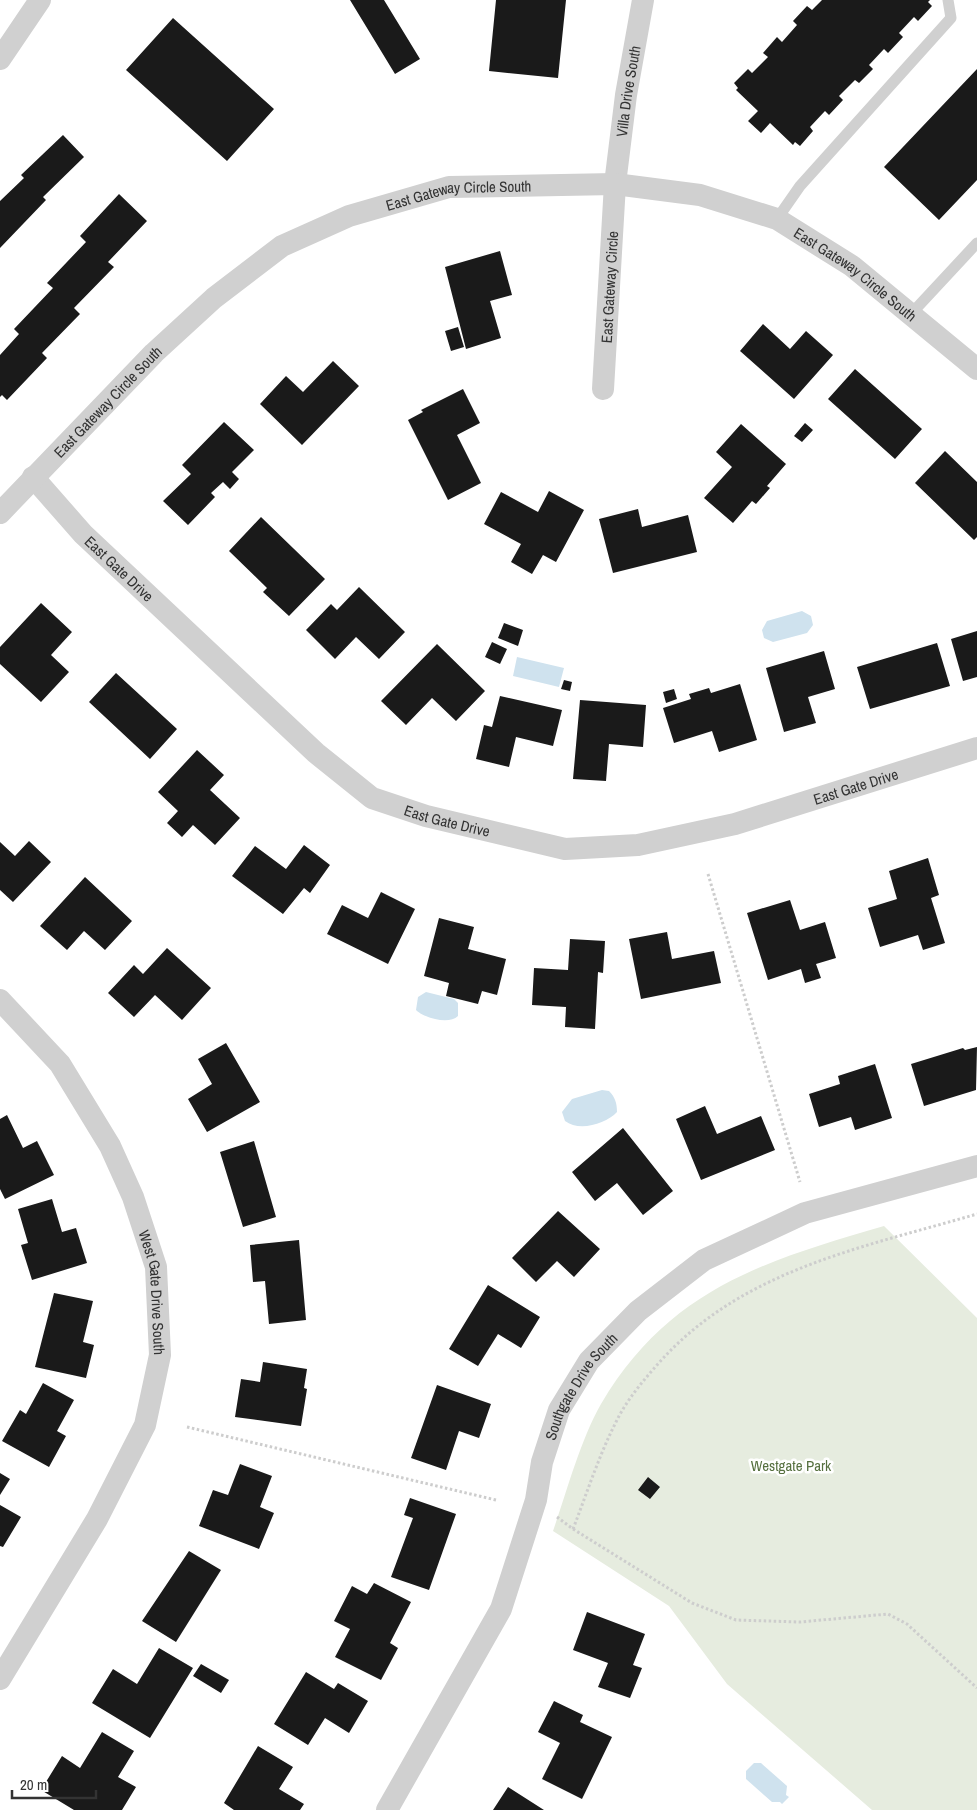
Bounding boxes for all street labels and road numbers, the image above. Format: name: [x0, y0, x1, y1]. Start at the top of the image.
street label: Villa Drive South: [610, 44, 645, 138]
street label: East Gateway Circle South: [383, 175, 531, 215]
street label: East Gateway Circle South: [790, 222, 922, 326]
street label: East Gateway Circle: [595, 230, 623, 344]
street label: East Gateway Circle South: [49, 341, 166, 462]
street label: East Gate Drive: [80, 531, 159, 606]
street label: East Gate Drive: [811, 763, 901, 809]
street label: East Gate Drive: [402, 799, 492, 841]
street label: West Gate Drive South: [134, 1227, 170, 1355]
street label: Southgate Drive South: [539, 1328, 622, 1443]

